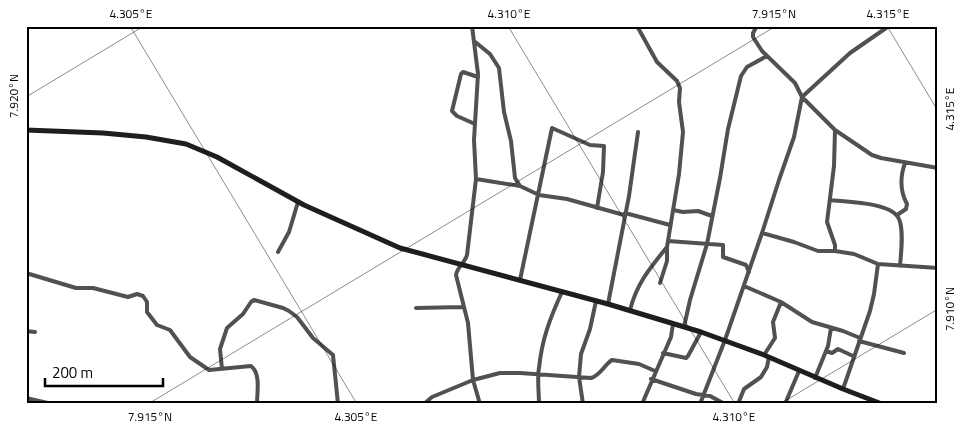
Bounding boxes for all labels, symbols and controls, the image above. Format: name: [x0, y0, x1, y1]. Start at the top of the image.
text: 4.305°E: [110, 4, 153, 23]
text: 4.310°E: [488, 4, 531, 23]
text: 7.915°N: [752, 4, 796, 23]
text: 4.315°E: [867, 4, 910, 23]
text: 7.920°N: [4, 74, 23, 118]
text: 4.315°E: [940, 87, 959, 130]
text: 7.910°N: [940, 287, 959, 331]
scale bar: [45, 355, 162, 387]
text: 200 m: [52, 361, 93, 384]
text: 7.915°N: [128, 407, 172, 426]
text: 4.305°E: [335, 407, 378, 426]
text: 4.310°E: [713, 407, 756, 426]

